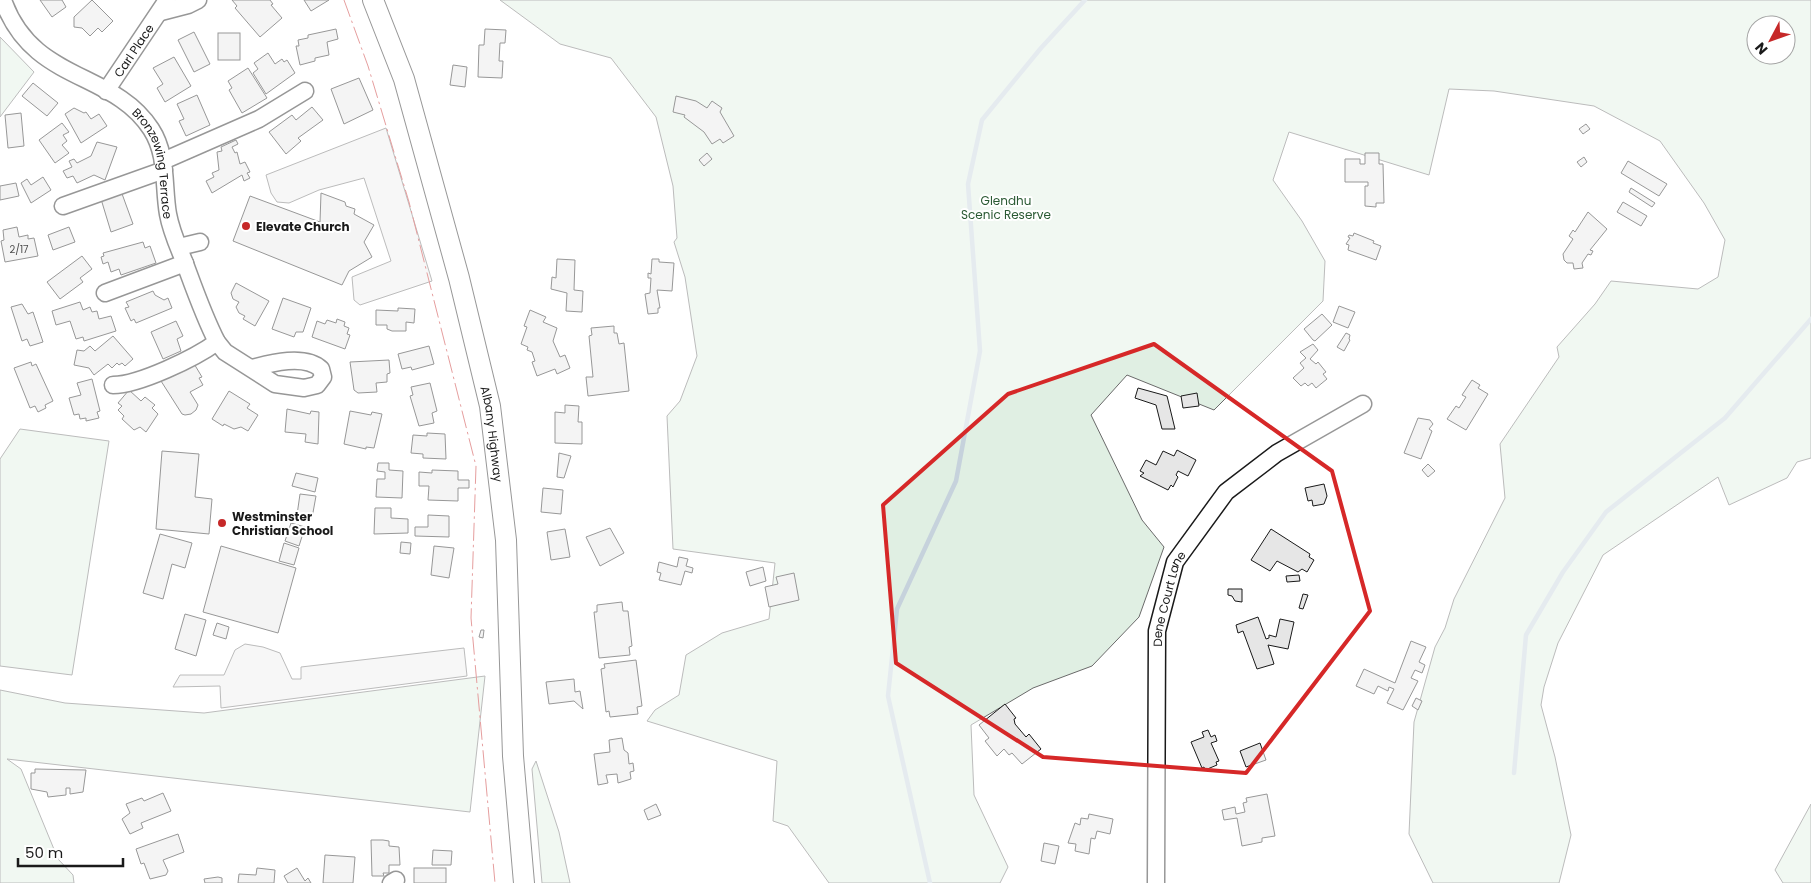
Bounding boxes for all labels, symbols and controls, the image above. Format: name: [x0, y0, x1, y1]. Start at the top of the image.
north arrow: [1746, 15, 1796, 65]
street label: Carl Place: [109, 20, 157, 80]
text: N: [1750, 38, 1772, 59]
street label: Bronzewing Terrace: [129, 104, 177, 220]
park label: Glendhu Scenic Reserve: [961, 192, 1051, 223]
place label: Elevate Church: [256, 218, 350, 235]
marker: Elevate Church: [240, 220, 252, 232]
house number: 2/17: [9, 242, 29, 257]
street label: Albany Highway: [477, 384, 508, 483]
place label: Westminster Christian School: [232, 508, 333, 539]
marker: Westminster Christian School: [216, 517, 228, 529]
street label: Dene Court Lane: [1148, 547, 1189, 647]
scale bar: [18, 836, 122, 868]
text: 50 m: [25, 842, 63, 863]

